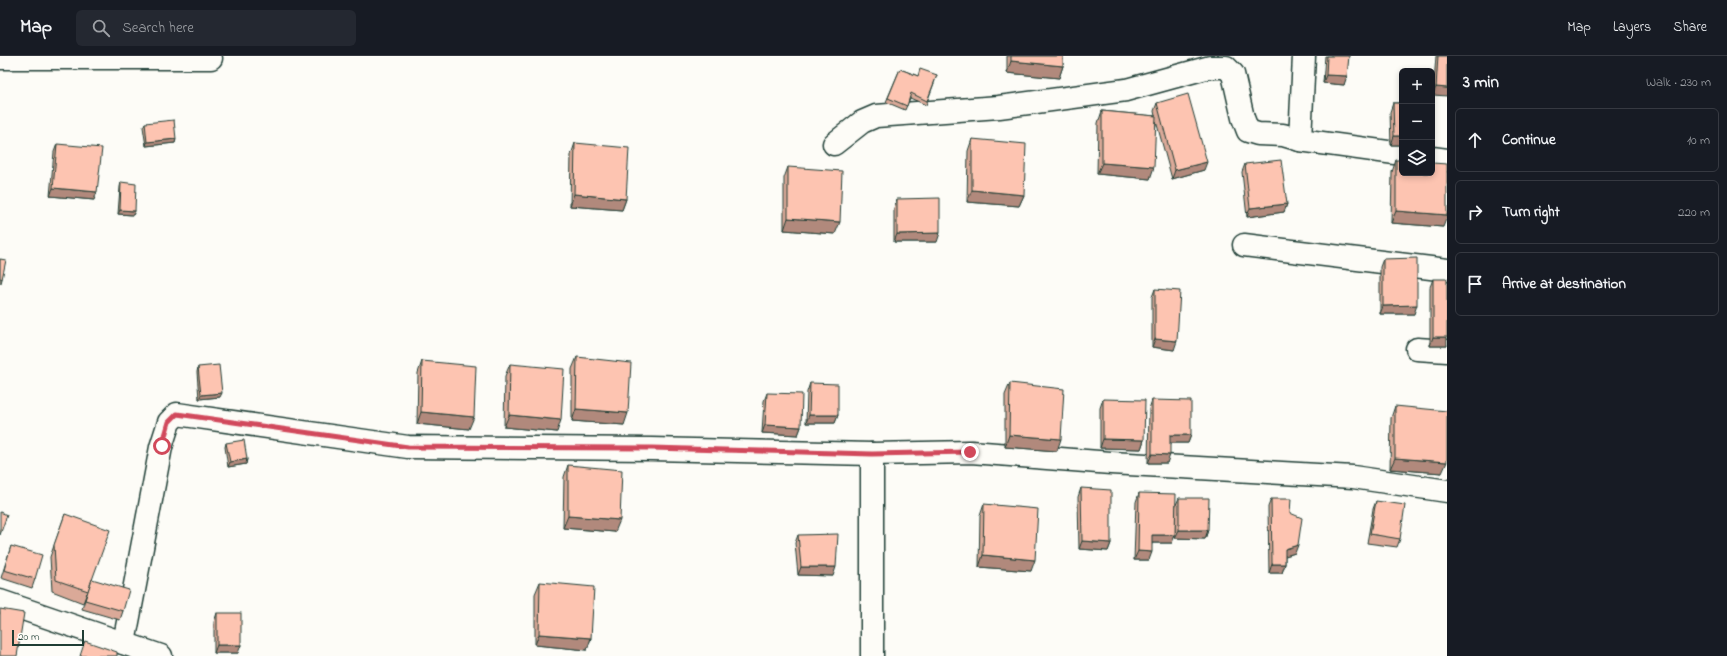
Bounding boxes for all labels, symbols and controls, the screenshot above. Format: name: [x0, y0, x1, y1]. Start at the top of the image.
search box: [76, 10, 356, 46]
text: Map: [20, 14, 52, 41]
icon: search: [90, 17, 112, 39]
text: Search here: [122, 17, 194, 39]
text: Map: [1567, 17, 1591, 38]
text: Layers: [1613, 17, 1651, 38]
text: Share: [1673, 17, 1707, 38]
map controls: [1399, 68, 1435, 176]
button: +: [1399, 68, 1435, 104]
text: 3 min: [1463, 70, 1499, 95]
text: Walk · 230 m: [1646, 73, 1711, 92]
button: −: [1399, 104, 1435, 140]
icon: ahead: [1464, 129, 1486, 151]
text: Continue: [1502, 129, 1556, 151]
text: 10 m: [1687, 131, 1710, 150]
button: layers: [1399, 140, 1435, 176]
icon: right: [1464, 201, 1486, 223]
text: Turn right: [1502, 201, 1560, 223]
text: 220 m: [1678, 203, 1710, 222]
icon: arrive: [1464, 273, 1486, 295]
text: Arrive at destination: [1502, 273, 1626, 295]
route start: [153, 437, 171, 455]
route end: [961, 443, 979, 461]
scale bar: [12, 628, 84, 647]
text: 20 m: [18, 629, 40, 645]

